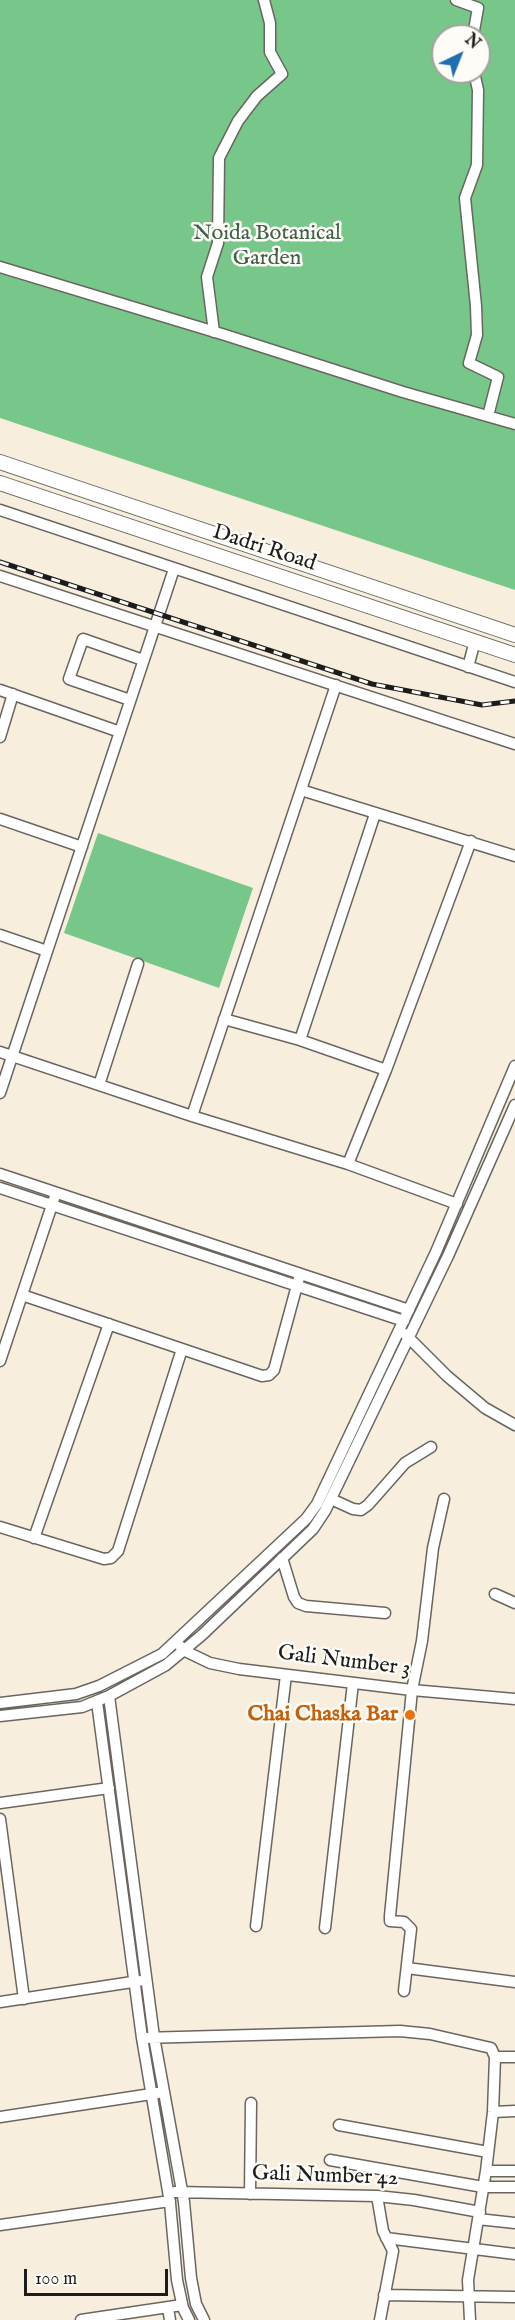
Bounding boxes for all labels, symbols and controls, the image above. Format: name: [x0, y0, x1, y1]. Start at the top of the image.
north arrow: [431, 24, 491, 84]
text: N: [460, 30, 484, 54]
park label: Noida Botanical Garden: [193, 221, 341, 272]
street label: Dadri Road: [209, 520, 319, 578]
street label: Gali Number 3: [276, 1641, 412, 1683]
place label: Chai Chaska Bar: [247, 1702, 398, 1728]
marker: Chai Chaska Bar: [403, 1708, 417, 1722]
street label: Gali Number 42: [251, 2161, 399, 2193]
scale bar: [27, 2257, 171, 2295]
text: 100 m: [35, 2268, 77, 2291]

